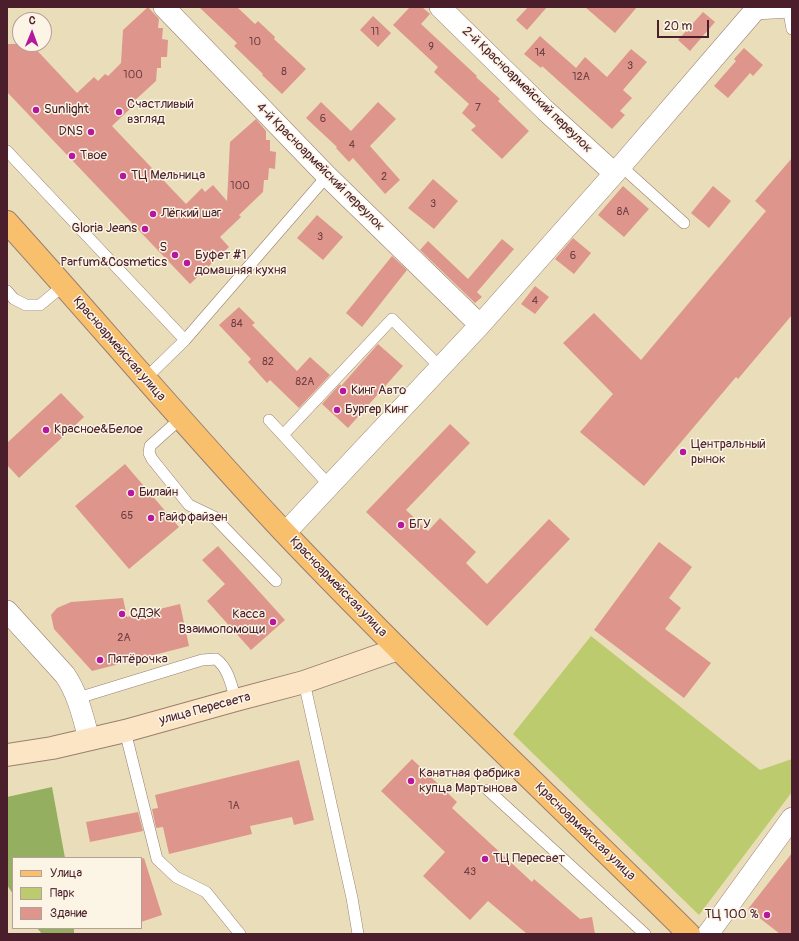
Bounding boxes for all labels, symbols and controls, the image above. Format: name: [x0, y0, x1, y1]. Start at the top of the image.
north arrow: [12, 12, 52, 52]
scale bar: [659, 12, 711, 38]
text: С: [29, 14, 36, 27]
text: 20 m: [664, 19, 692, 34]
street label: 2-й Красноармейский переулок: [459, 24, 595, 156]
house number: 11: [371, 25, 379, 39]
house number: 10: [249, 35, 261, 49]
house number: 9: [428, 40, 434, 54]
house number: 14: [535, 46, 545, 60]
house number: 3: [627, 59, 633, 73]
house number: 8: [281, 65, 287, 79]
house number: 100: [123, 68, 143, 82]
house number: 12А: [572, 70, 590, 84]
place label: Счастливый взгляд: [127, 97, 194, 128]
street label: 4-й Красноармейский переулок: [253, 100, 387, 234]
house number: 7: [475, 101, 481, 115]
place label: Sunlight: [44, 102, 89, 118]
marker: Sunlight: [31, 105, 41, 115]
marker: Счастливый взгляд: [114, 107, 124, 117]
house number: 6: [320, 112, 326, 126]
place label: DNS: [58, 124, 83, 140]
marker: DNS: [86, 127, 96, 137]
house number: 4: [349, 138, 355, 152]
place label: Твое: [80, 148, 107, 164]
marker: Твое: [67, 151, 77, 161]
place label: ТЦ Мельница: [131, 168, 205, 184]
house number: 2: [381, 170, 387, 184]
marker: ТЦ Мельница: [118, 171, 128, 181]
house number: 100: [230, 179, 250, 193]
house number: 3: [430, 197, 436, 211]
house number: 8А: [617, 205, 629, 219]
place label: Лёгкий шаг: [161, 206, 221, 222]
marker: Лёгкий шаг: [148, 209, 158, 219]
place label: Gloria Jeans: [71, 221, 137, 237]
marker: Gloria Jeans: [140, 224, 150, 234]
house number: 3: [317, 230, 323, 244]
place label: S Parfum&Cosmetics: [60, 240, 167, 271]
place label: Буфет #1 домашняя кухня: [195, 248, 286, 279]
house number: 6: [570, 249, 576, 263]
marker: S Parfum&Cosmetics: [170, 250, 180, 260]
marker: Буфет #1 домашняя кухня: [182, 258, 192, 268]
street label: Красноармейская улица: [69, 293, 169, 405]
house number: 4: [532, 294, 538, 308]
house number: 84: [231, 317, 243, 331]
house number: 82: [262, 355, 274, 369]
house number: 82А: [296, 375, 314, 389]
place label: Кинг Авто: [351, 383, 406, 399]
marker: Кинг Авто: [338, 386, 348, 396]
place label: Бургер Кинг: [345, 402, 408, 418]
marker: Бургер Кинг: [332, 405, 342, 415]
place label: Красное&Белое: [54, 422, 143, 438]
marker: Красное&Белое: [41, 425, 51, 435]
place label: Центральный рынок: [691, 437, 766, 468]
marker: Центральный рынок: [678, 447, 688, 457]
place label: Билайн: [139, 485, 178, 501]
marker: Билайн: [126, 488, 136, 498]
house number: 65: [121, 509, 133, 523]
place label: Райффайзен: [159, 510, 228, 526]
marker: Райффайзен: [146, 513, 156, 523]
place label: БГУ: [409, 517, 431, 533]
marker: БГУ: [396, 520, 406, 530]
street label: Красноармейская улица: [286, 533, 390, 641]
place label: СДЭК: [130, 606, 161, 622]
place label: Касса Взаимопомощи: [179, 607, 265, 638]
marker: СДЭК: [117, 609, 127, 619]
marker: Касса Взаимопомощи: [268, 617, 278, 627]
house number: 2А: [117, 631, 131, 645]
place label: Пятёрочка: [108, 652, 168, 668]
marker: Пятёрочка: [95, 655, 105, 665]
street label: улица Пересвета: [158, 689, 252, 729]
place label: Канатная фабрика купца Мартынова: [419, 766, 520, 797]
marker: Канатная фабрика купца Мартынова: [406, 776, 416, 786]
street label: Красноармейская улица: [531, 780, 639, 884]
house number: 1А: [228, 799, 240, 813]
place label: ТЦ Пересвет: [493, 851, 565, 867]
marker: ТЦ Пересвет: [480, 854, 490, 864]
legend: [12, 857, 142, 929]
house number: 43: [464, 865, 476, 879]
text: Улица: [50, 866, 82, 881]
text: Парк: [50, 886, 75, 901]
text: Здание: [50, 906, 87, 921]
place label: ТЦ 100 %: [705, 907, 759, 923]
marker: ТЦ 100 %: [762, 910, 772, 920]

